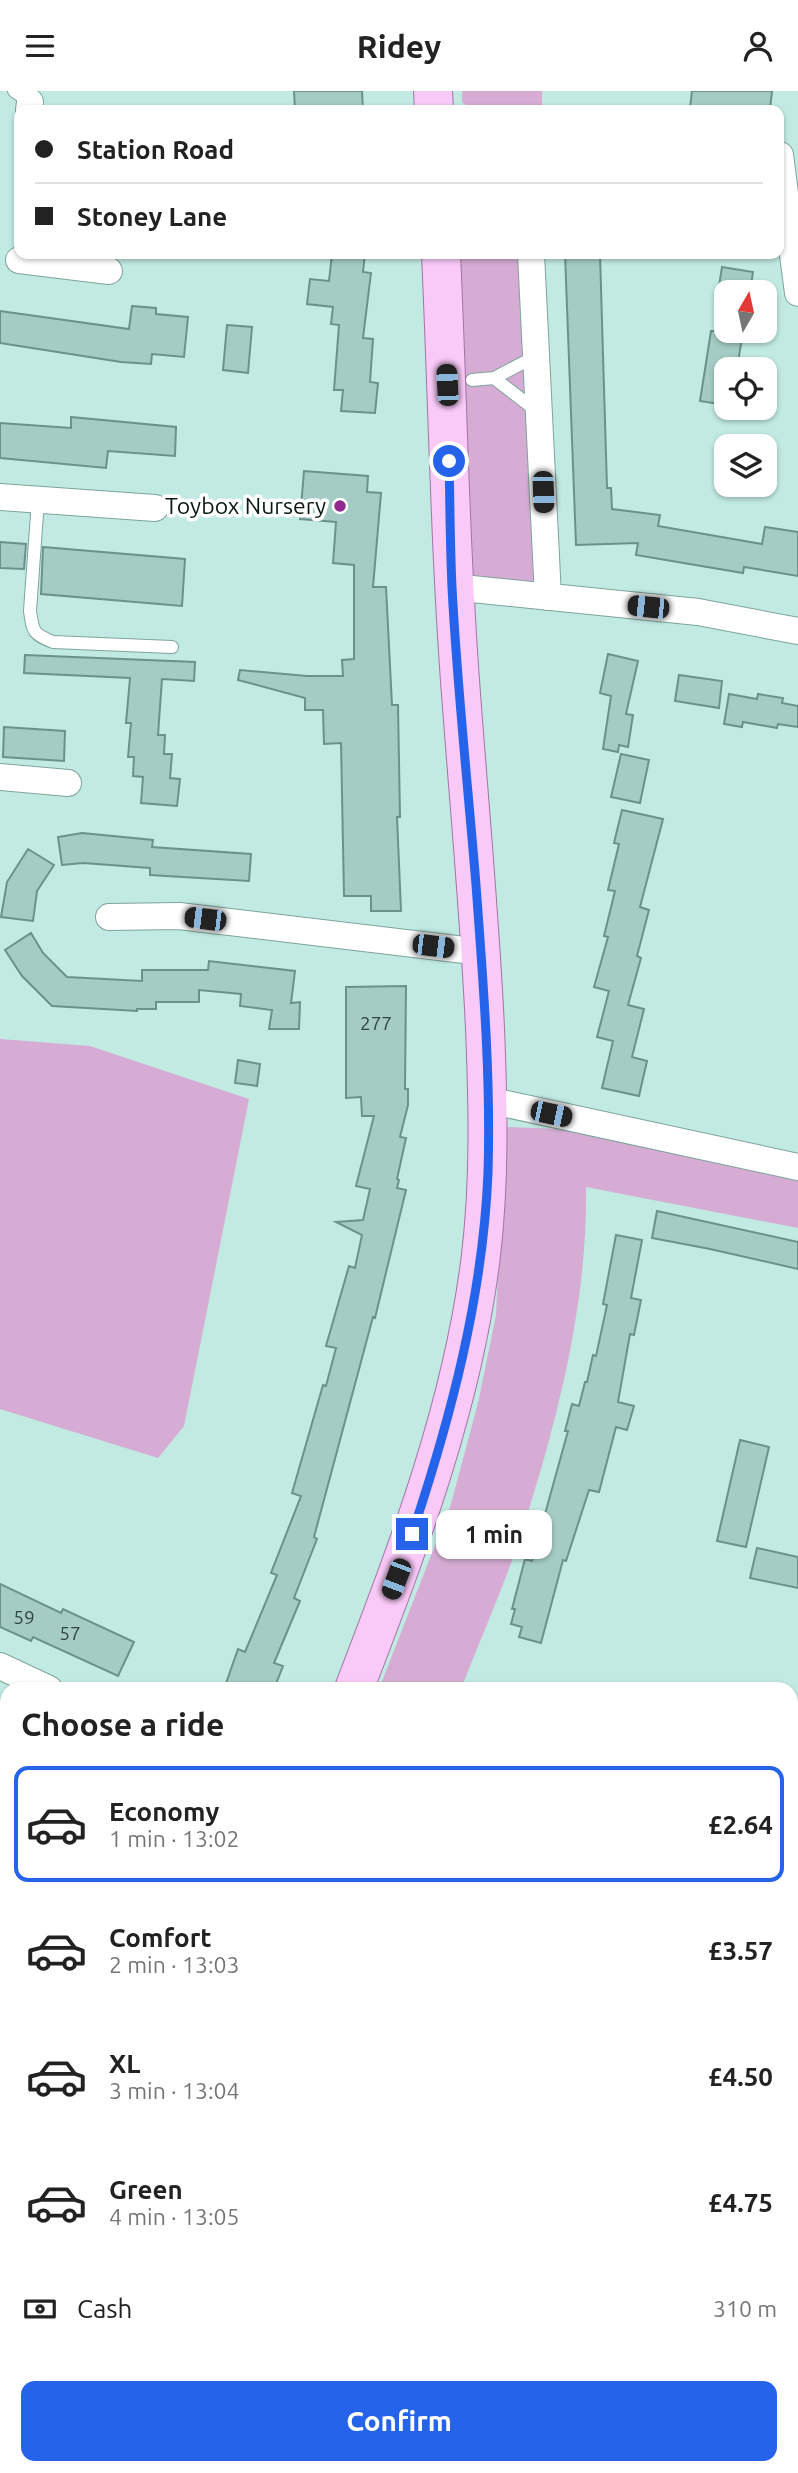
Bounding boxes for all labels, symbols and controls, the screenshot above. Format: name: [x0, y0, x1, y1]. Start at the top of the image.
icon: menu: [21, 27, 59, 65]
icon: person: [739, 27, 777, 65]
text: Ridey: [357, 28, 441, 64]
text: Station Road: [77, 135, 234, 164]
text: Stoney Lane: [77, 202, 227, 231]
north arrow: [714, 280, 777, 343]
map controls: [714, 280, 777, 497]
button: locate: [714, 357, 777, 420]
car: [436, 363, 459, 407]
button: layers: [714, 434, 777, 497]
route start: [433, 445, 465, 477]
car: [532, 471, 555, 513]
place label: Toybox Nursery: [165, 493, 326, 518]
marker: Toybox Nursery: [332, 498, 348, 514]
car: [627, 594, 670, 620]
car: [183, 906, 228, 932]
car: [411, 933, 456, 959]
house number: 277: [360, 1012, 392, 1034]
car: [529, 1099, 574, 1129]
callout: 1 min: [436, 1509, 552, 1559]
route end: [396, 1518, 428, 1550]
text: 1 min: [465, 1522, 523, 1547]
car: [379, 1556, 414, 1602]
house number: 59: [13, 1606, 35, 1628]
house number: 57: [59, 1622, 81, 1644]
text: Choose a ride: [21, 1706, 224, 1742]
icon: car: [25, 1793, 88, 1856]
text: Economy: [109, 1797, 219, 1826]
text: £2.64: [708, 1810, 773, 1839]
text: 1 min · 13:02: [109, 1826, 240, 1851]
icon: car: [25, 1919, 88, 1982]
text: Comfort: [109, 1923, 212, 1952]
text: £3.57: [708, 1936, 773, 1965]
text: 2 min · 13:03: [109, 1952, 240, 1977]
icon: car: [25, 2045, 88, 2108]
text: XL: [109, 2049, 140, 2078]
text: £4.50: [708, 2062, 773, 2091]
text: 3 min · 13:04: [109, 2078, 240, 2103]
icon: car: [25, 2171, 88, 2234]
text: Green: [109, 2175, 183, 2204]
text: £4.75: [708, 2188, 773, 2217]
text: 4 min · 13:05: [109, 2204, 240, 2229]
icon: cash: [21, 2290, 59, 2328]
text: Cash: [77, 2294, 132, 2323]
text: 310 m: [713, 2296, 777, 2321]
button: Confirm: [21, 2381, 777, 2461]

